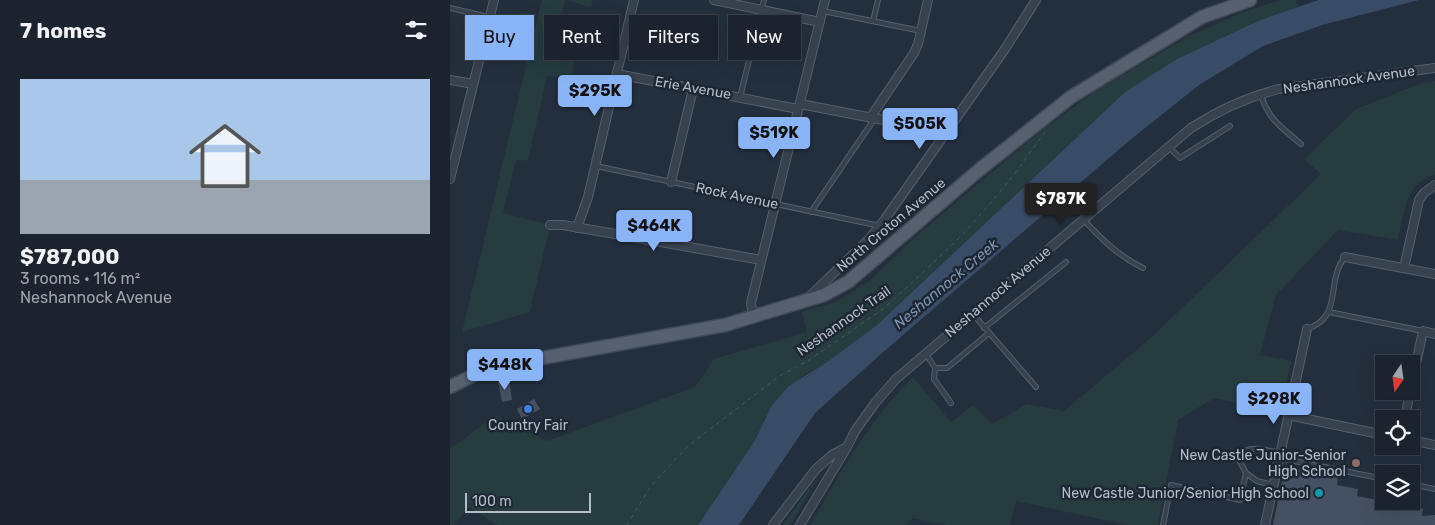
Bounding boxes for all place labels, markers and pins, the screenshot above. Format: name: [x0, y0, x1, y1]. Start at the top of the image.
pin: $295K: [560, 74, 630, 117]
pin: $505K: [885, 108, 955, 150]
pin: $519K: [739, 116, 809, 159]
pin: $787K: [1026, 182, 1096, 225]
pin: $464K: [619, 210, 689, 252]
pin: $448K: [470, 348, 540, 391]
pin: $298K: [1239, 382, 1309, 425]
marker: Country Fair: [522, 403, 534, 415]
place label: Country Fair: [488, 417, 569, 434]
place label: New Castle Junior-Senior High School: [1180, 447, 1347, 480]
marker: New Castle Junior-Senior High School: [1350, 457, 1362, 469]
place label: New Castle Junior/Senior High School: [1062, 485, 1309, 502]
marker: New Castle Junior/Senior High School: [1313, 487, 1325, 499]

